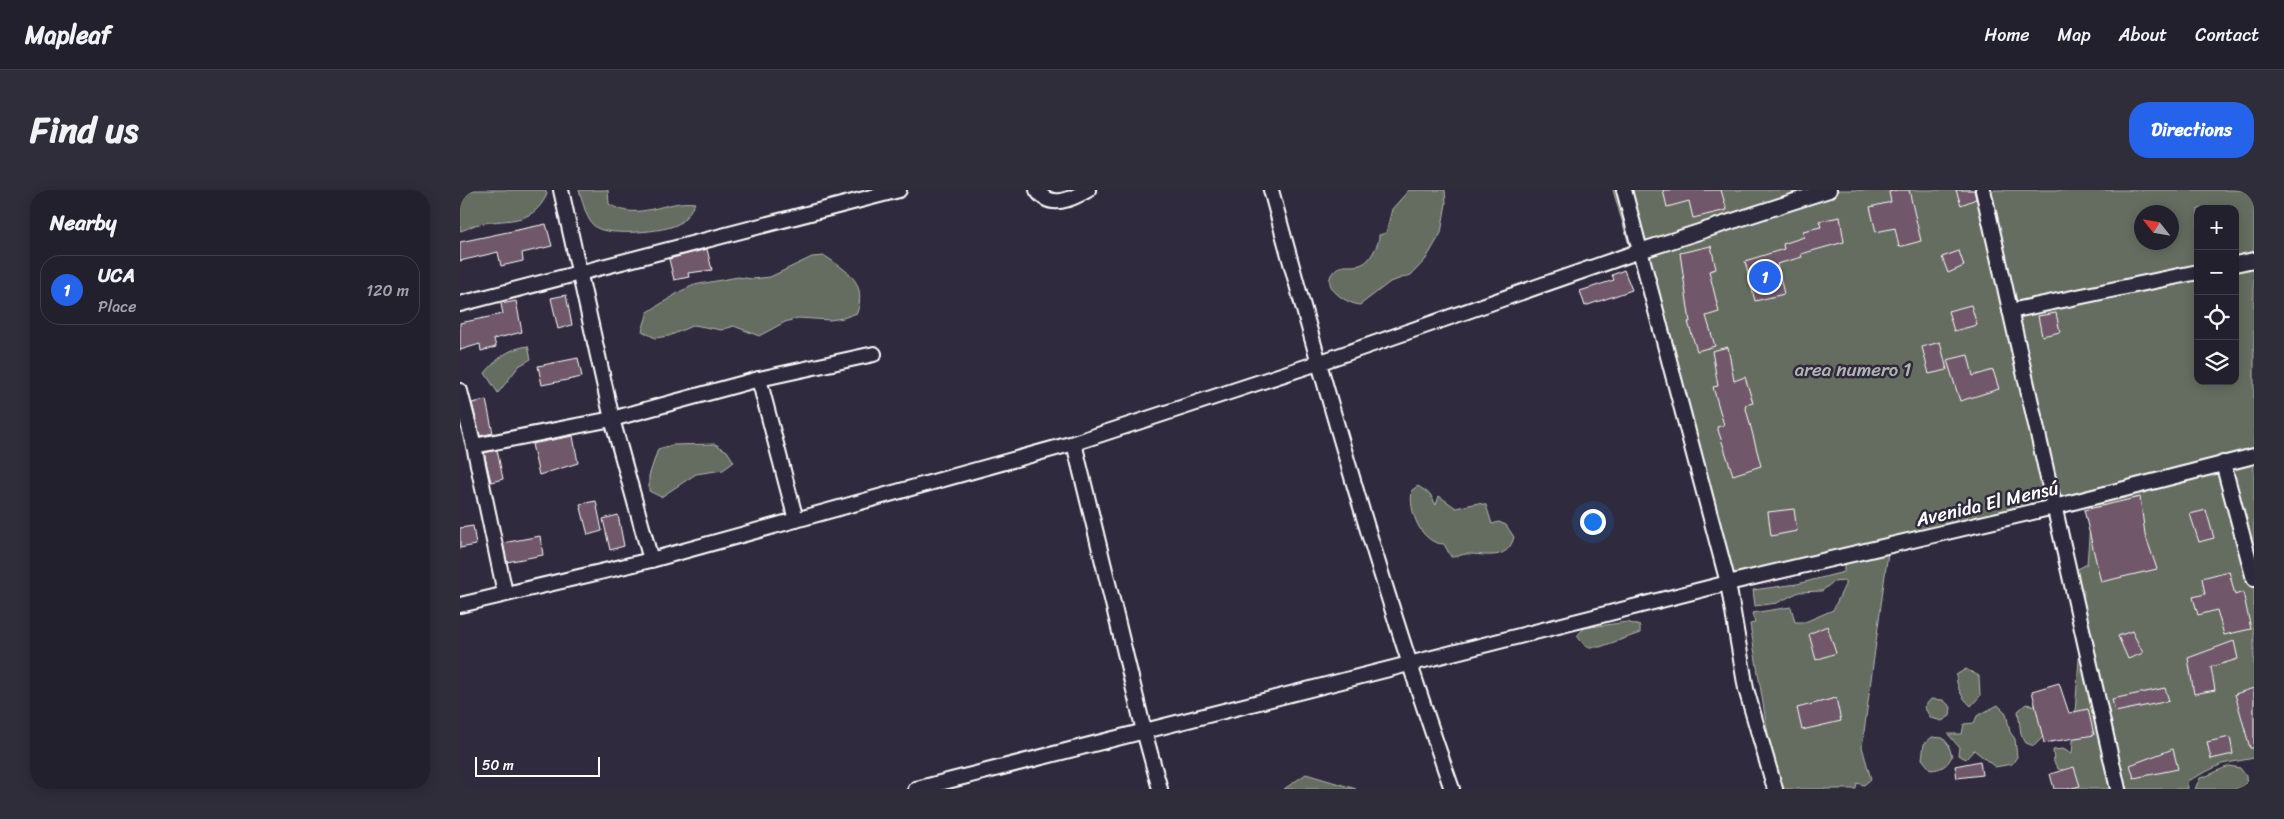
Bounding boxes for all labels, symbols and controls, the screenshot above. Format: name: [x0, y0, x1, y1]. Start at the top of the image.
text: Mapleaf: [25, 14, 111, 56]
text: Home: [1985, 19, 2030, 51]
text: Map: [2058, 19, 2091, 51]
text: About: [2119, 19, 2167, 51]
text: Contact: [2195, 19, 2259, 51]
text: Find us: [30, 99, 138, 161]
button: Directions: [2129, 102, 2254, 158]
text: Nearby: [50, 204, 116, 242]
north arrow: [2134, 205, 2179, 250]
map controls: [2194, 205, 2239, 385]
button: +: [2194, 205, 2239, 250]
button: −: [2194, 250, 2239, 295]
pin: 1: [1749, 258, 1781, 296]
text: UCA: [98, 259, 135, 292]
text: 1: [64, 276, 70, 305]
text: 120 m: [366, 276, 409, 305]
text: Place: [98, 292, 137, 321]
button: locate: [2194, 295, 2239, 340]
button: layers: [2194, 340, 2239, 385]
park label: area numero 1: [1795, 353, 1911, 386]
street label: Avenida El Mensú: [1912, 471, 2062, 536]
your location: [1580, 509, 1606, 535]
text: 50 m: [482, 753, 514, 778]
scale bar: [475, 754, 600, 777]

